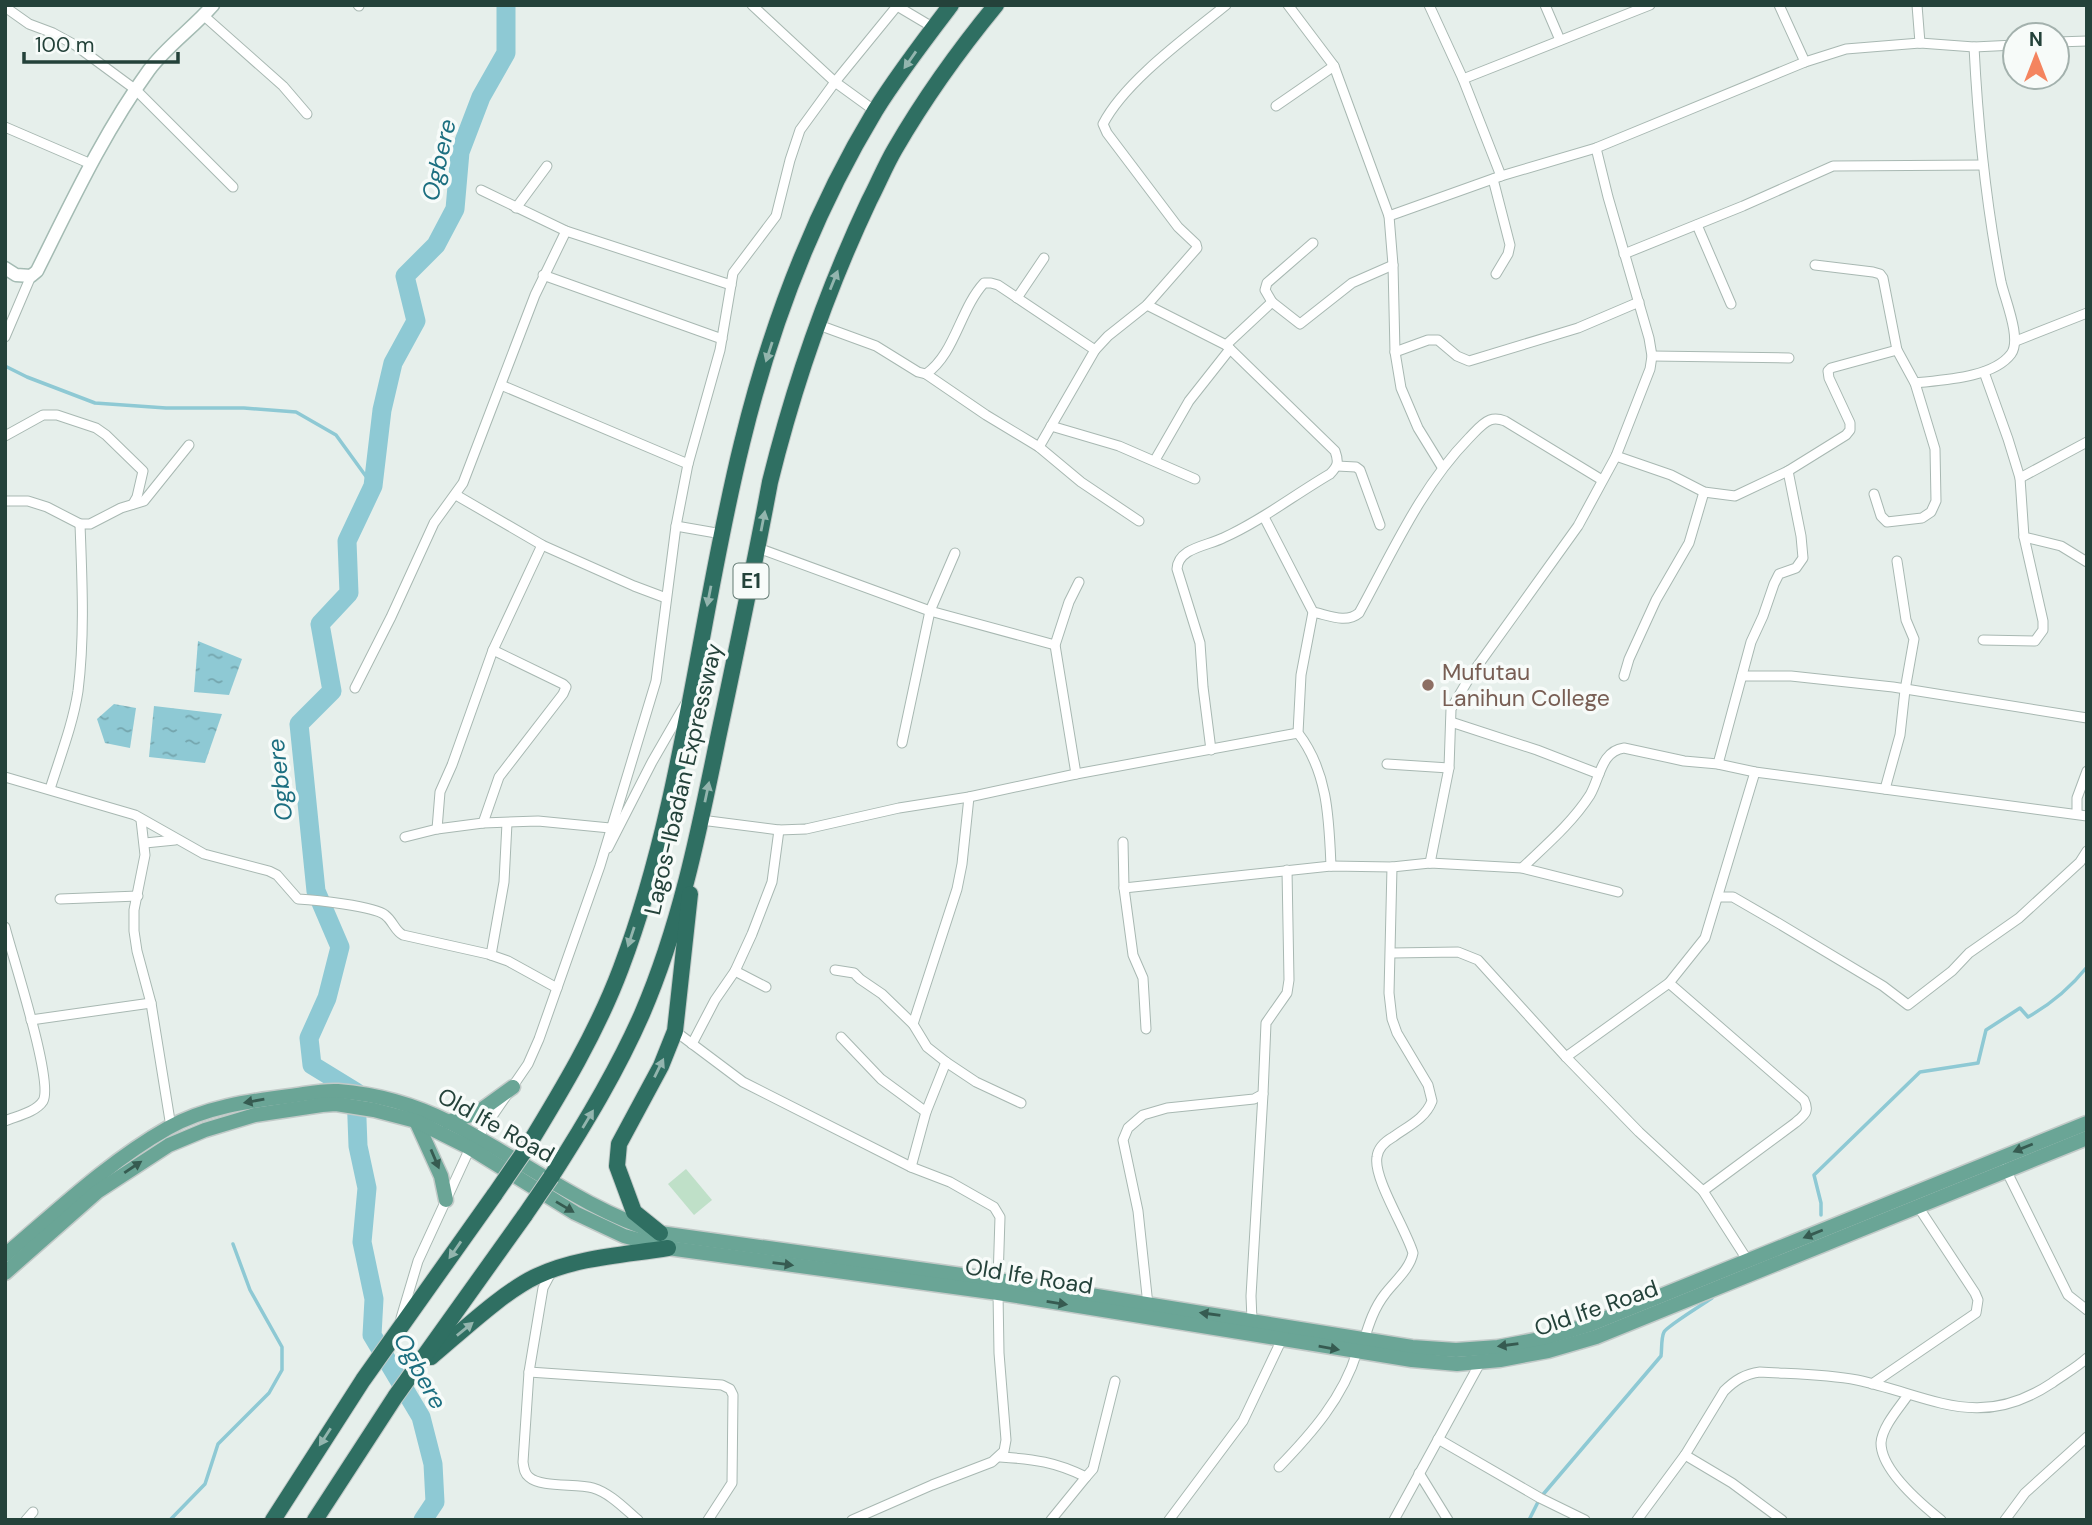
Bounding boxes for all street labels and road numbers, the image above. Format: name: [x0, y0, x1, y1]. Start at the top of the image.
road number: E1: [734, 564, 768, 598]
street label: Lagos-Ibadan Expressway: [637, 640, 729, 918]
street label: Old Ife Road: [432, 1081, 560, 1169]
street label: Old Ife Road: [963, 1251, 1095, 1301]
street label: Old Ife Road: [1530, 1273, 1662, 1343]

